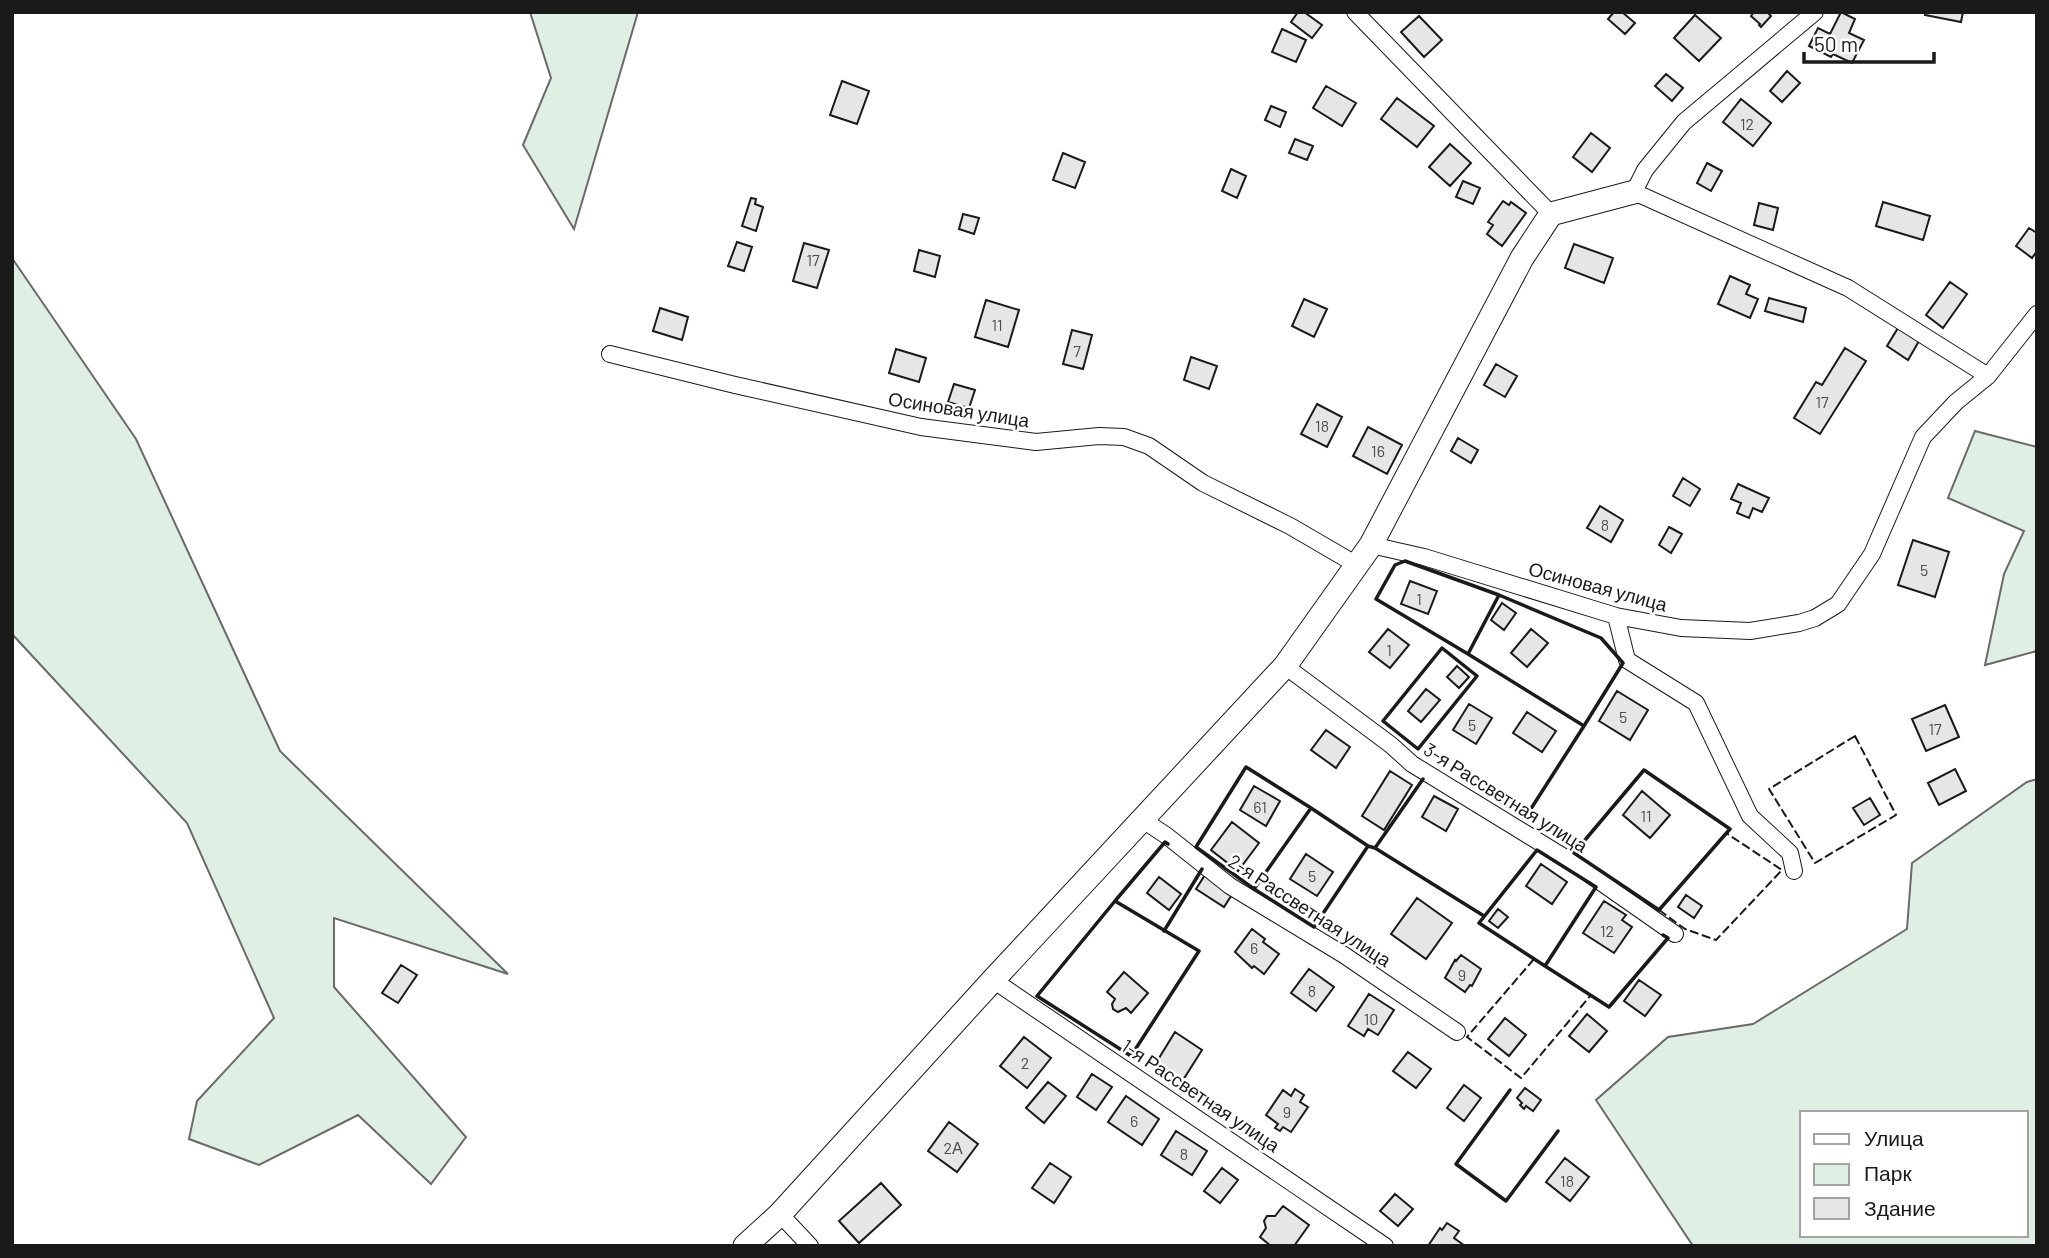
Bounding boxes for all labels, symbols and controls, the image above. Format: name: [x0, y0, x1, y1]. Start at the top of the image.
scale bar: [1804, 21, 1934, 65]
text: 50 m: [1814, 31, 1858, 56]
house number: 12: [1740, 114, 1754, 133]
house number: 17: [806, 250, 820, 269]
house number: 11: [991, 315, 1003, 334]
house number: 7: [1073, 341, 1081, 360]
street label: Осиновая улица: [887, 386, 1032, 432]
house number: 17: [1815, 392, 1829, 411]
house number: 18: [1315, 416, 1329, 435]
house number: 16: [1371, 441, 1385, 460]
house number: 8: [1601, 515, 1609, 534]
street label: Осиновая улица: [1526, 556, 1670, 616]
house number: 5: [1920, 560, 1928, 579]
house number: 1: [1416, 589, 1422, 608]
house number: 1: [1386, 640, 1392, 659]
house number: 5: [1619, 707, 1627, 726]
house number: 5: [1468, 715, 1476, 734]
house number: 17: [1928, 719, 1942, 738]
street label: 3-я Рассветная улица: [1420, 737, 1593, 857]
house number: 61: [1253, 797, 1267, 816]
house number: 11: [1640, 806, 1652, 825]
street label: 2-я Рассветная улица: [1224, 849, 1396, 971]
house number: 5: [1308, 866, 1316, 885]
house number: 12: [1600, 921, 1614, 940]
house number: 6: [1250, 938, 1258, 957]
house number: 9: [1458, 965, 1466, 984]
house number: 8: [1308, 981, 1316, 1000]
house number: 10: [1364, 1009, 1378, 1028]
street label: 1-я Рассветная улица: [1118, 1034, 1285, 1157]
house number: 2: [1021, 1053, 1029, 1072]
house number: 9: [1283, 1102, 1291, 1121]
house number: 6: [1130, 1111, 1138, 1130]
legend: [1800, 1111, 2028, 1237]
text: Улица: [1864, 1125, 1924, 1150]
house number: 2А: [943, 1138, 963, 1157]
house number: 8: [1180, 1144, 1188, 1163]
text: Парк: [1864, 1160, 1912, 1185]
house number: 18: [1560, 1171, 1574, 1190]
text: Здание: [1864, 1195, 1936, 1220]

